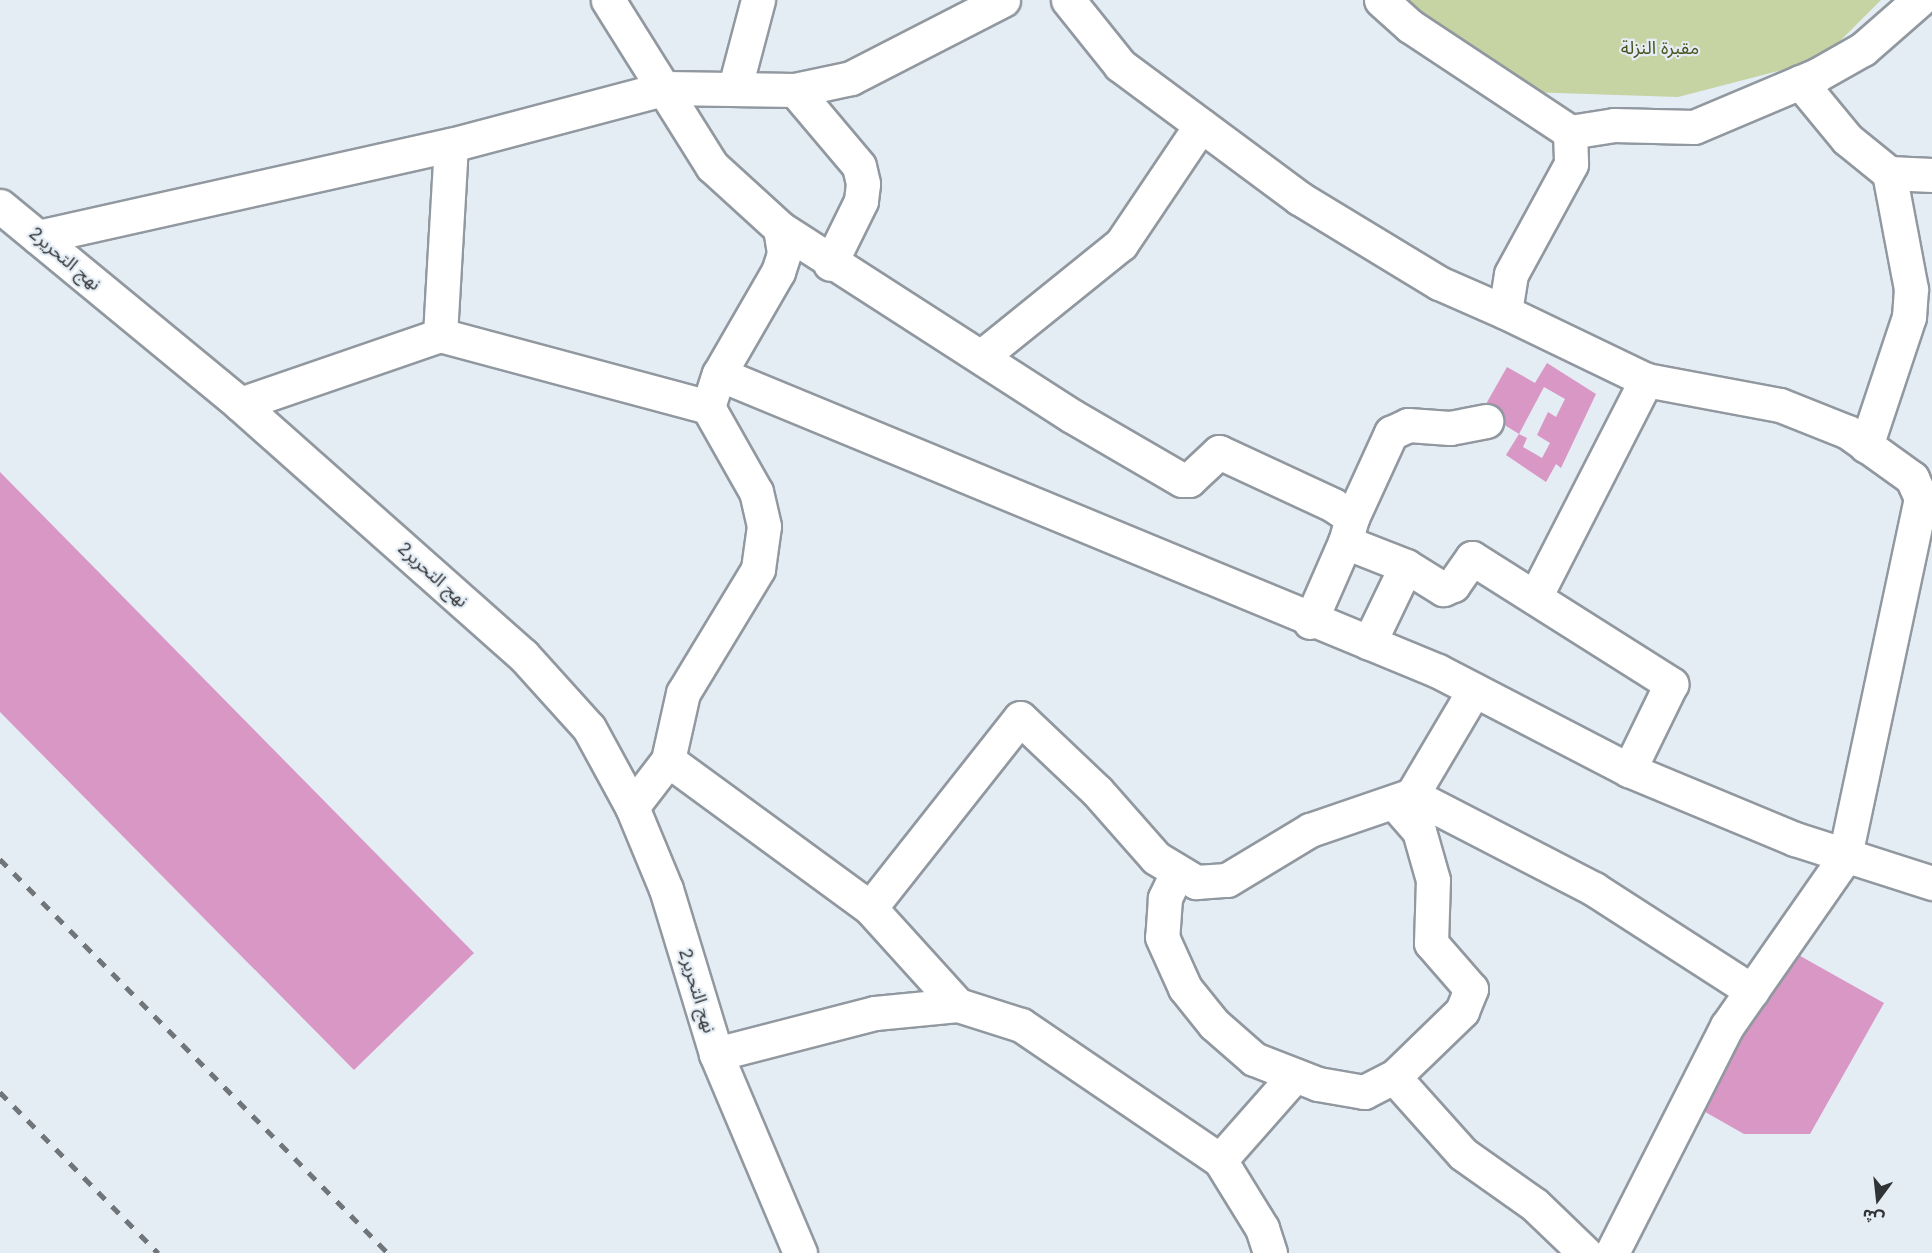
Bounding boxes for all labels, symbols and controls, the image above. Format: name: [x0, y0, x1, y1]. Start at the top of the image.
park label: مقبرة النزلة: [1621, 37, 1699, 59]
street label: نهج التحرير2: [25, 223, 105, 295]
street label: نهج التحرير2: [393, 538, 473, 612]
street label: نهج التحرير2: [674, 946, 720, 1036]
north arrow: [1848, 1169, 1908, 1229]
text: ش: [1860, 1206, 1886, 1228]

